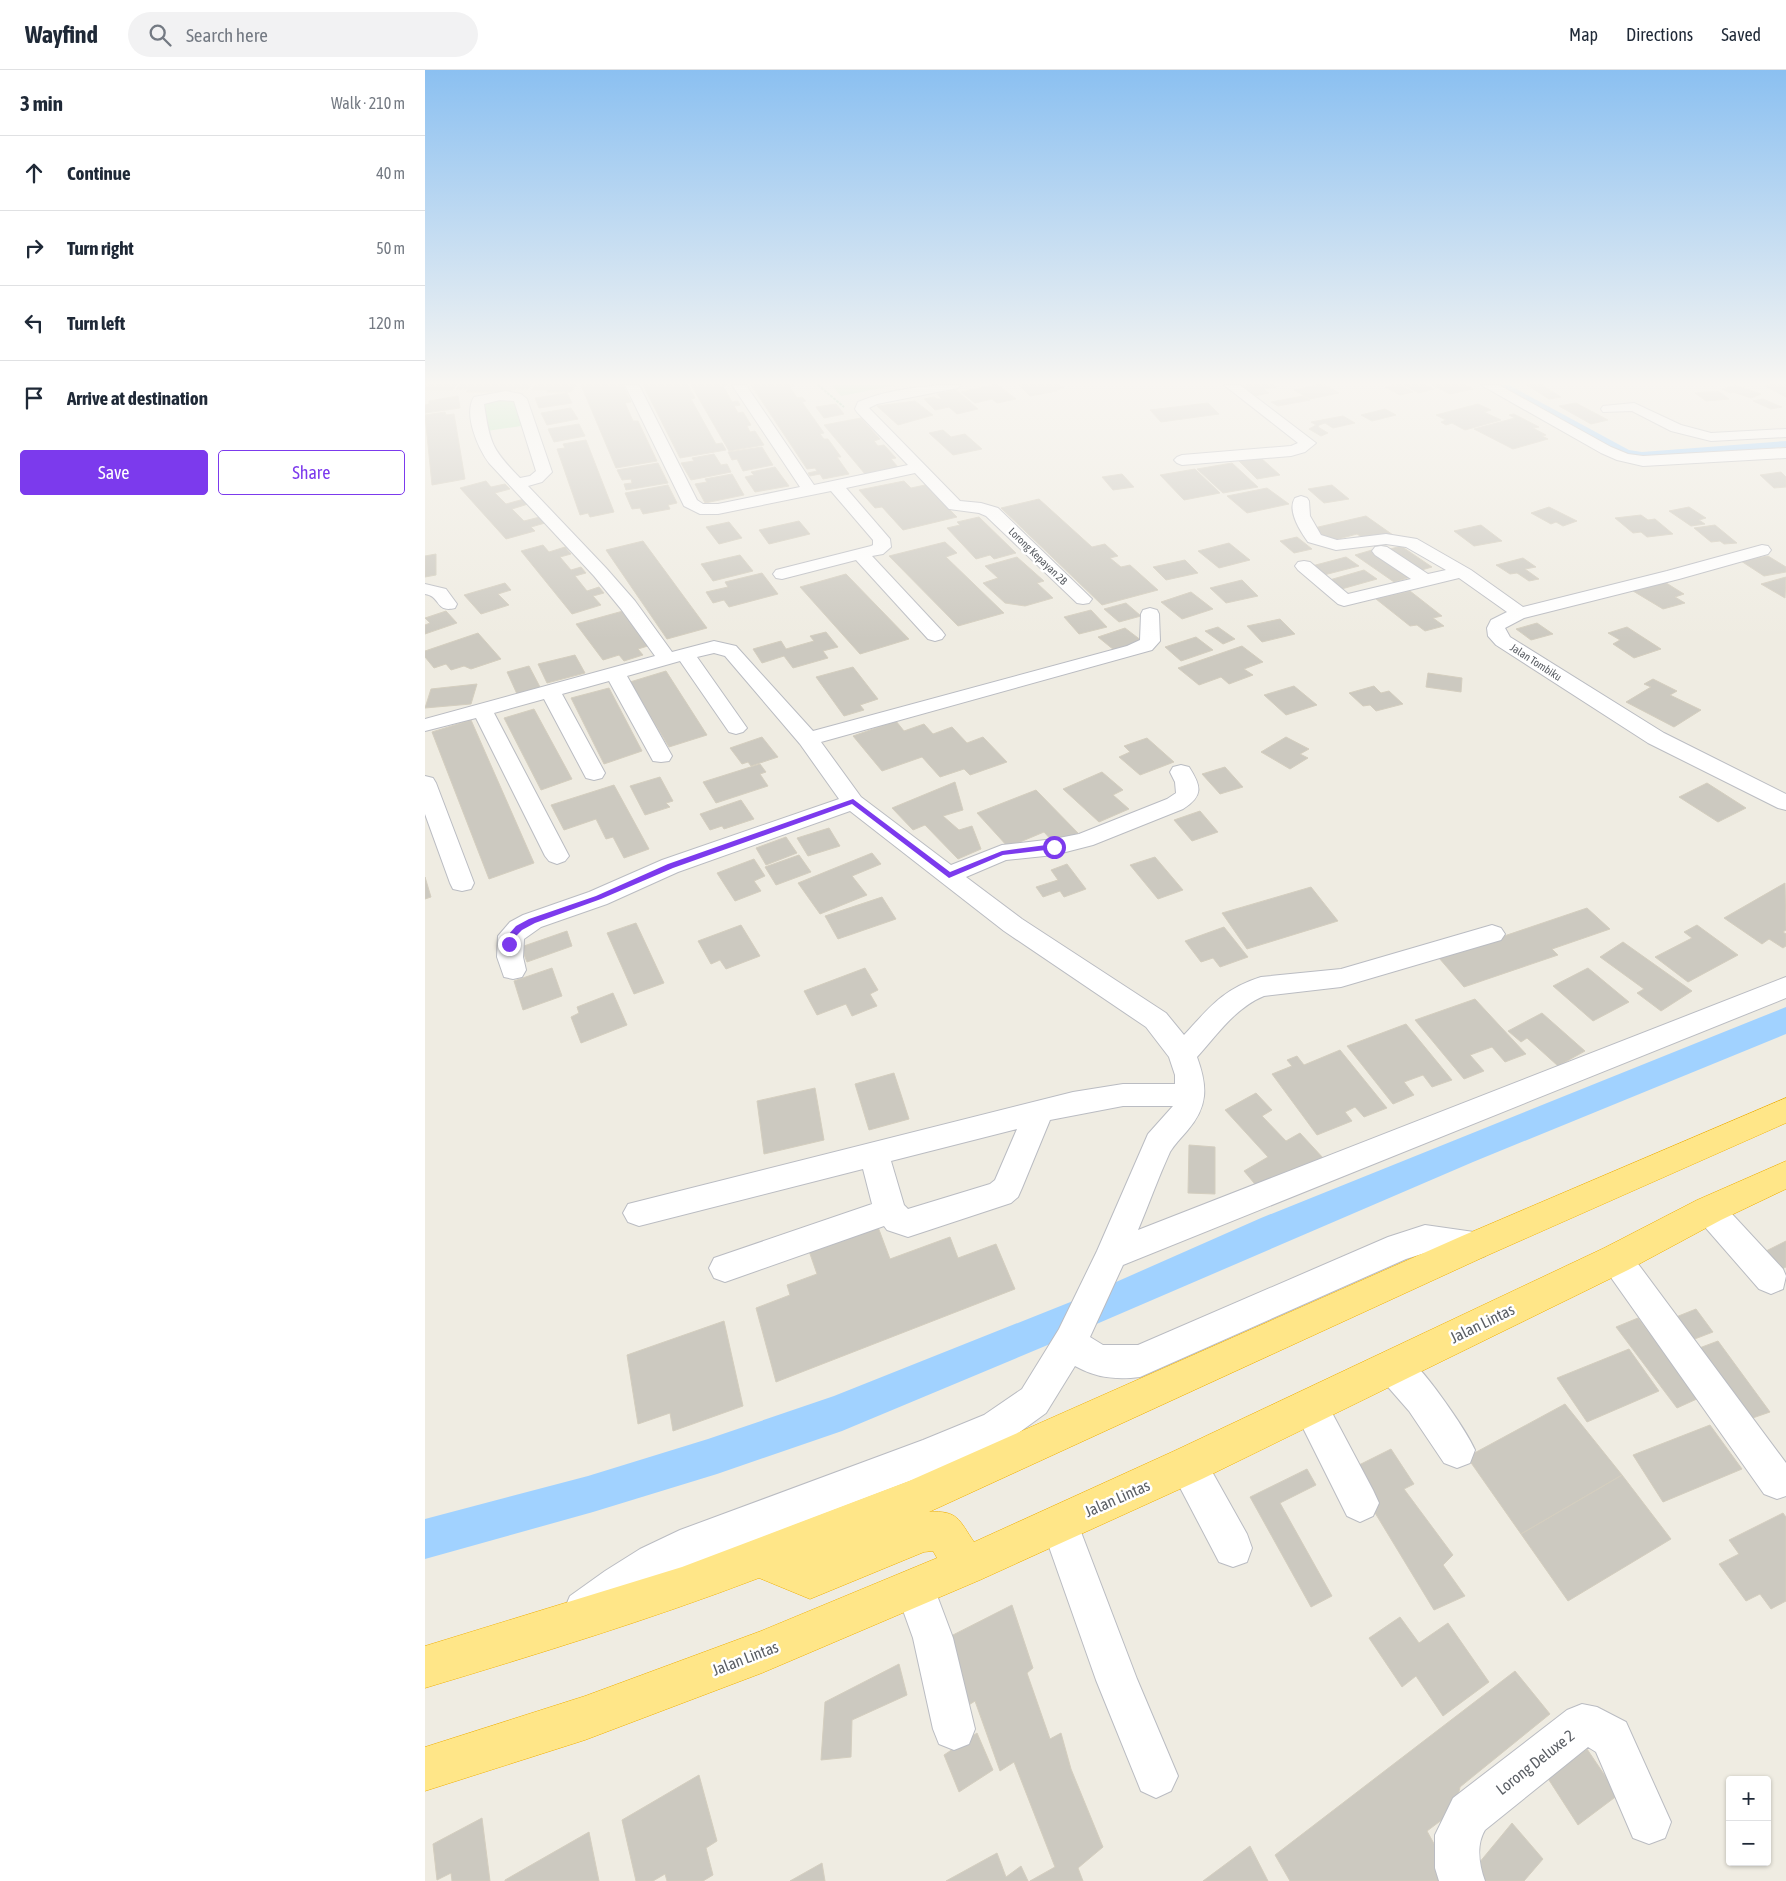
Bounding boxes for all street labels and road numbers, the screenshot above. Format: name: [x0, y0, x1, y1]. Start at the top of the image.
street label: Lorong Kepayan 2B: [1006, 525, 1070, 587]
street label: Jalan Tombiku: [1508, 641, 1564, 683]
street label: Jalan Lintas: [1447, 1300, 1517, 1346]
street label: Jalan Lintas: [1082, 1475, 1153, 1520]
street label: Jalan Lintas: [709, 1637, 781, 1679]
street label: Lorong Deluxe 2: [1492, 1726, 1578, 1799]

